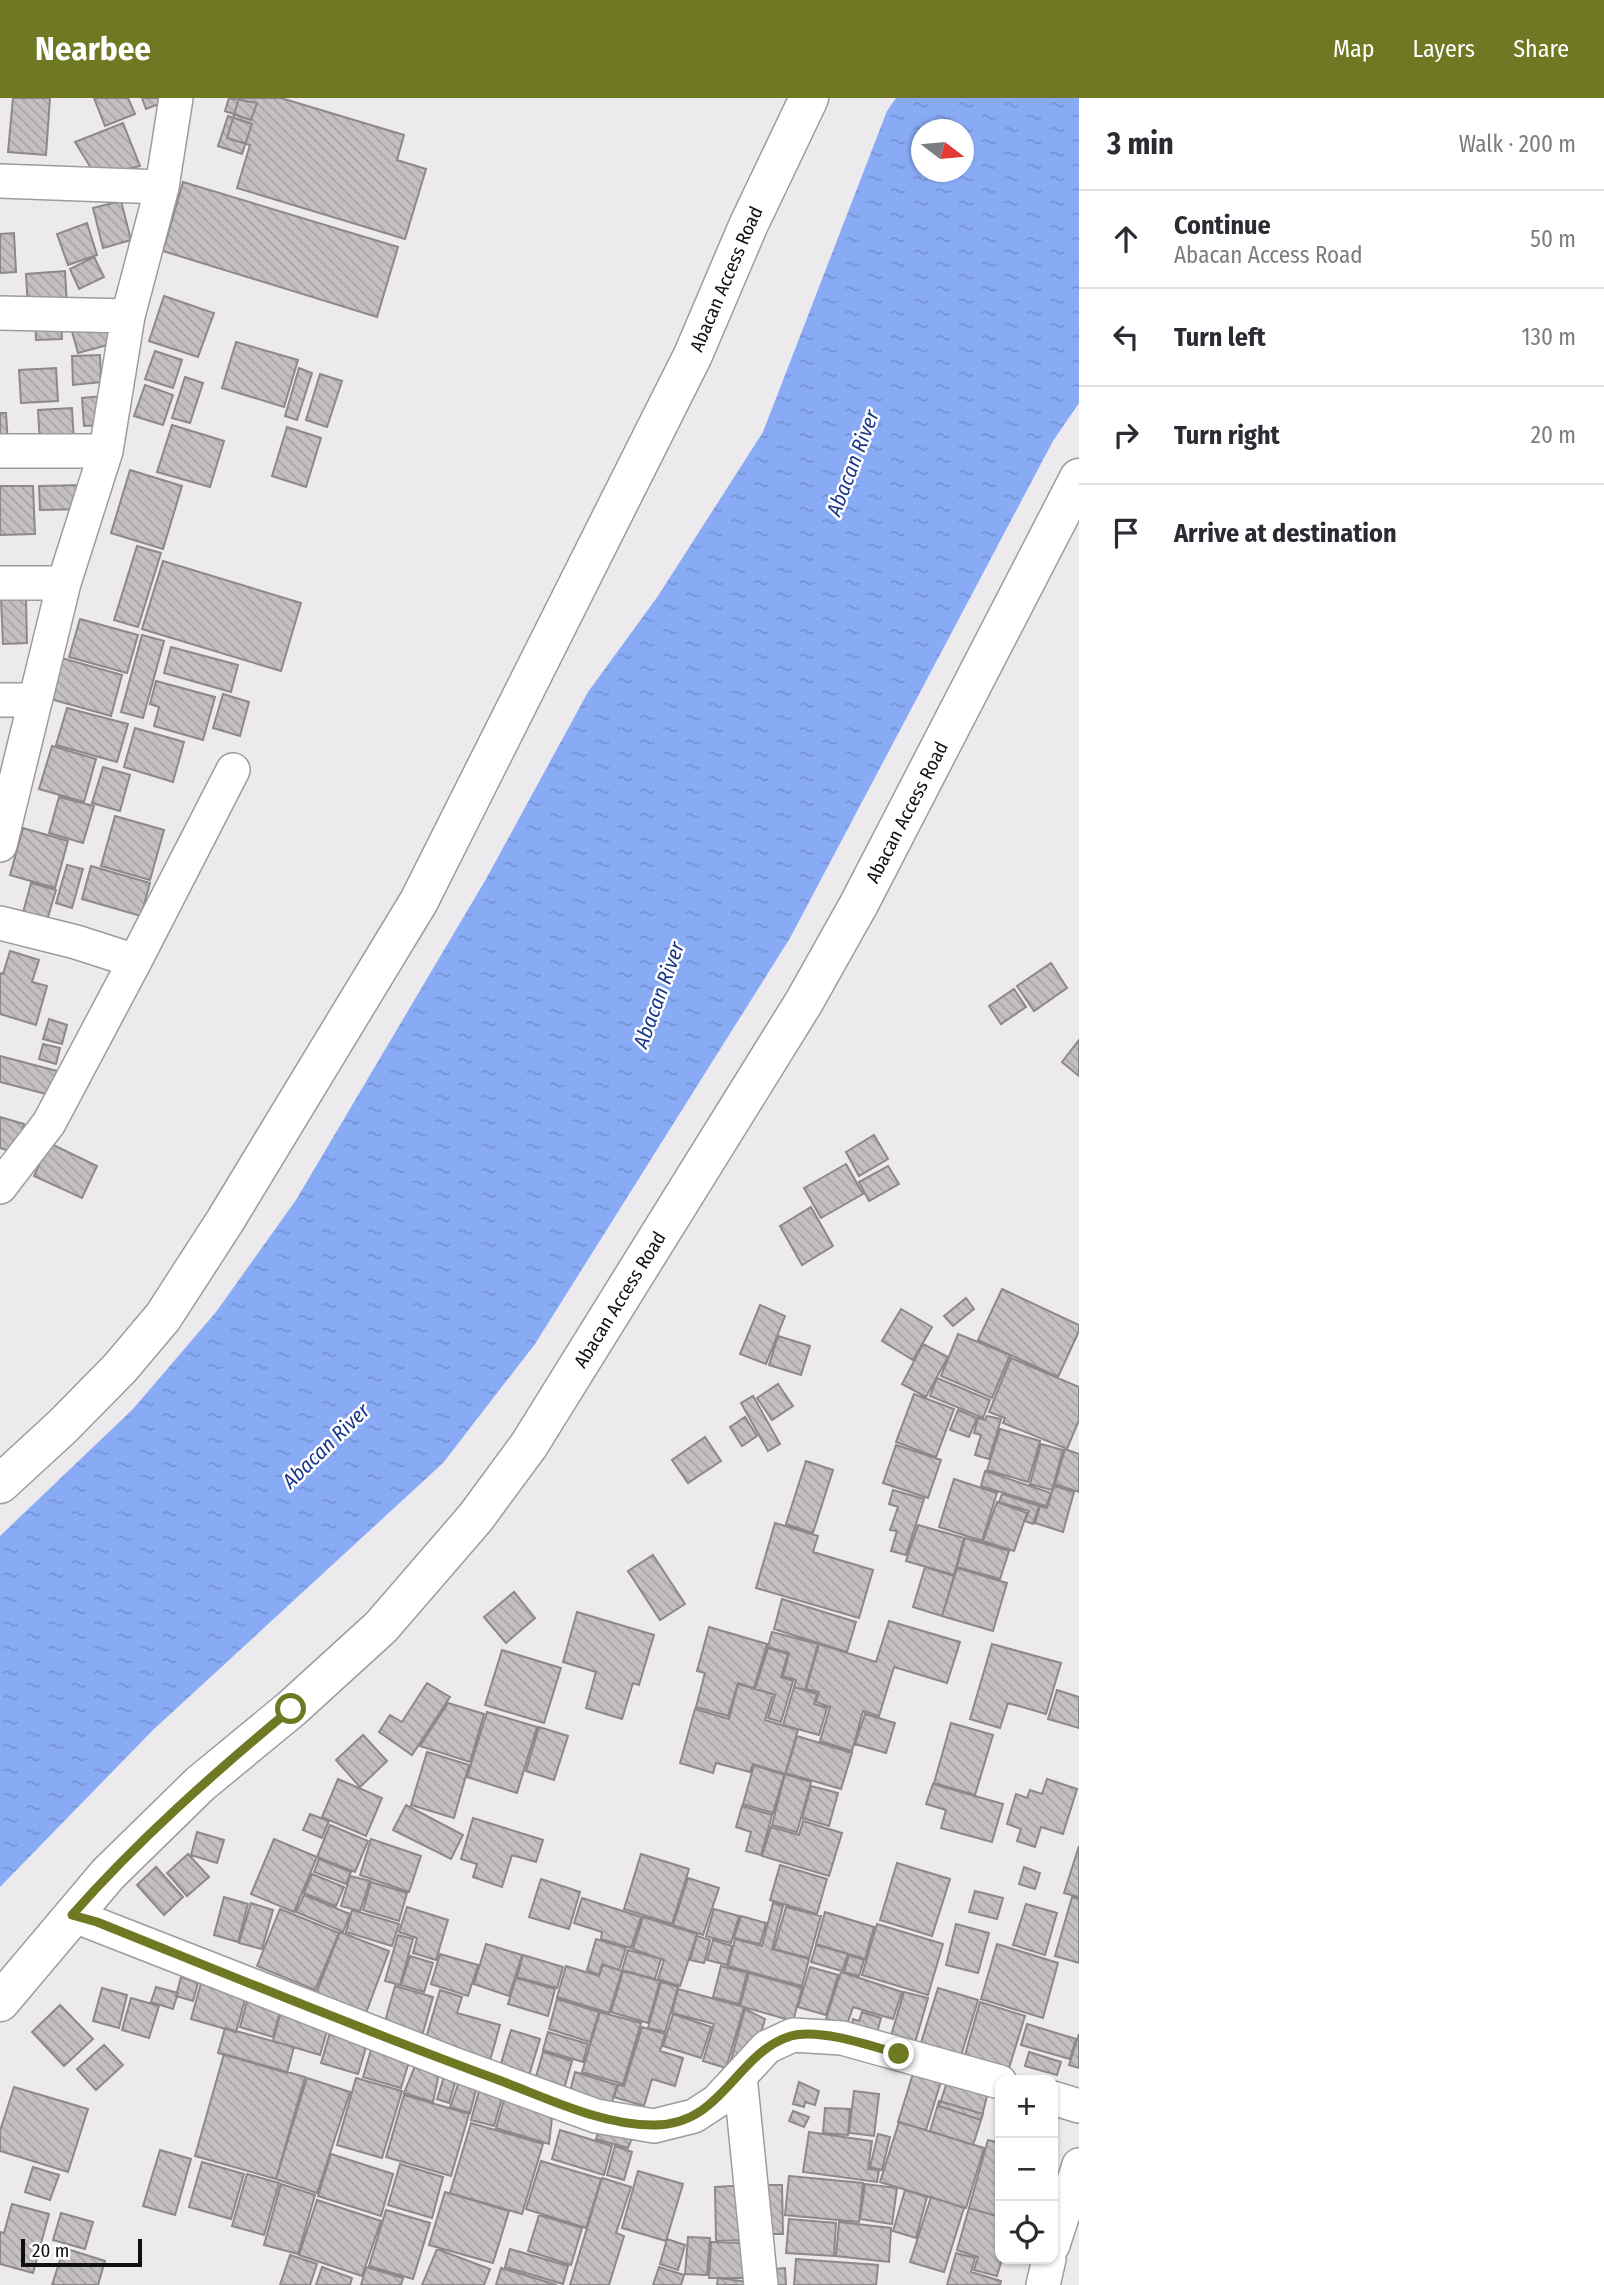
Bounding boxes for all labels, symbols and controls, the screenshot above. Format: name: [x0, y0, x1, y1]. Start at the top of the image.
text: Nearbee: [35, 29, 151, 69]
text: Map: [1333, 35, 1375, 63]
text: Layers: [1413, 35, 1475, 63]
text: Share: [1513, 35, 1569, 63]
north arrow: [911, 119, 974, 182]
text: 3 min: [1107, 126, 1174, 162]
text: Walk · 200 m: [1459, 130, 1576, 158]
street label: Abacan Access Road: [684, 202, 767, 355]
text: Continue: [1174, 210, 1271, 241]
icon: ahead: [1107, 220, 1145, 258]
text: 50 m: [1530, 225, 1576, 253]
text: Abacan Access Road: [1174, 241, 1363, 269]
icon: left: [1107, 318, 1145, 356]
text: Turn left: [1174, 322, 1266, 353]
text: 130 m: [1522, 323, 1576, 351]
water label: Abacan River: [821, 406, 885, 521]
icon: right: [1107, 416, 1145, 454]
text: Turn right: [1174, 420, 1280, 451]
text: 20 m: [1531, 421, 1576, 449]
icon: arrive: [1107, 514, 1145, 552]
text: Arrive at destination: [1174, 518, 1397, 549]
street label: Abacan Access Road: [861, 737, 953, 886]
water label: Abacan River: [627, 938, 690, 1053]
street label: Abacan Access Road: [569, 1227, 670, 1372]
water label: Abacan River: [276, 1397, 376, 1495]
route start: [275, 1693, 306, 1724]
route end: [883, 2038, 914, 2069]
map controls: [995, 2075, 1058, 2264]
button: +: [995, 2075, 1058, 2138]
button: −: [995, 2138, 1058, 2201]
button: locate: [995, 2201, 1058, 2264]
scale bar: [21, 2236, 142, 2268]
text: 20 m: [32, 2239, 69, 2262]

